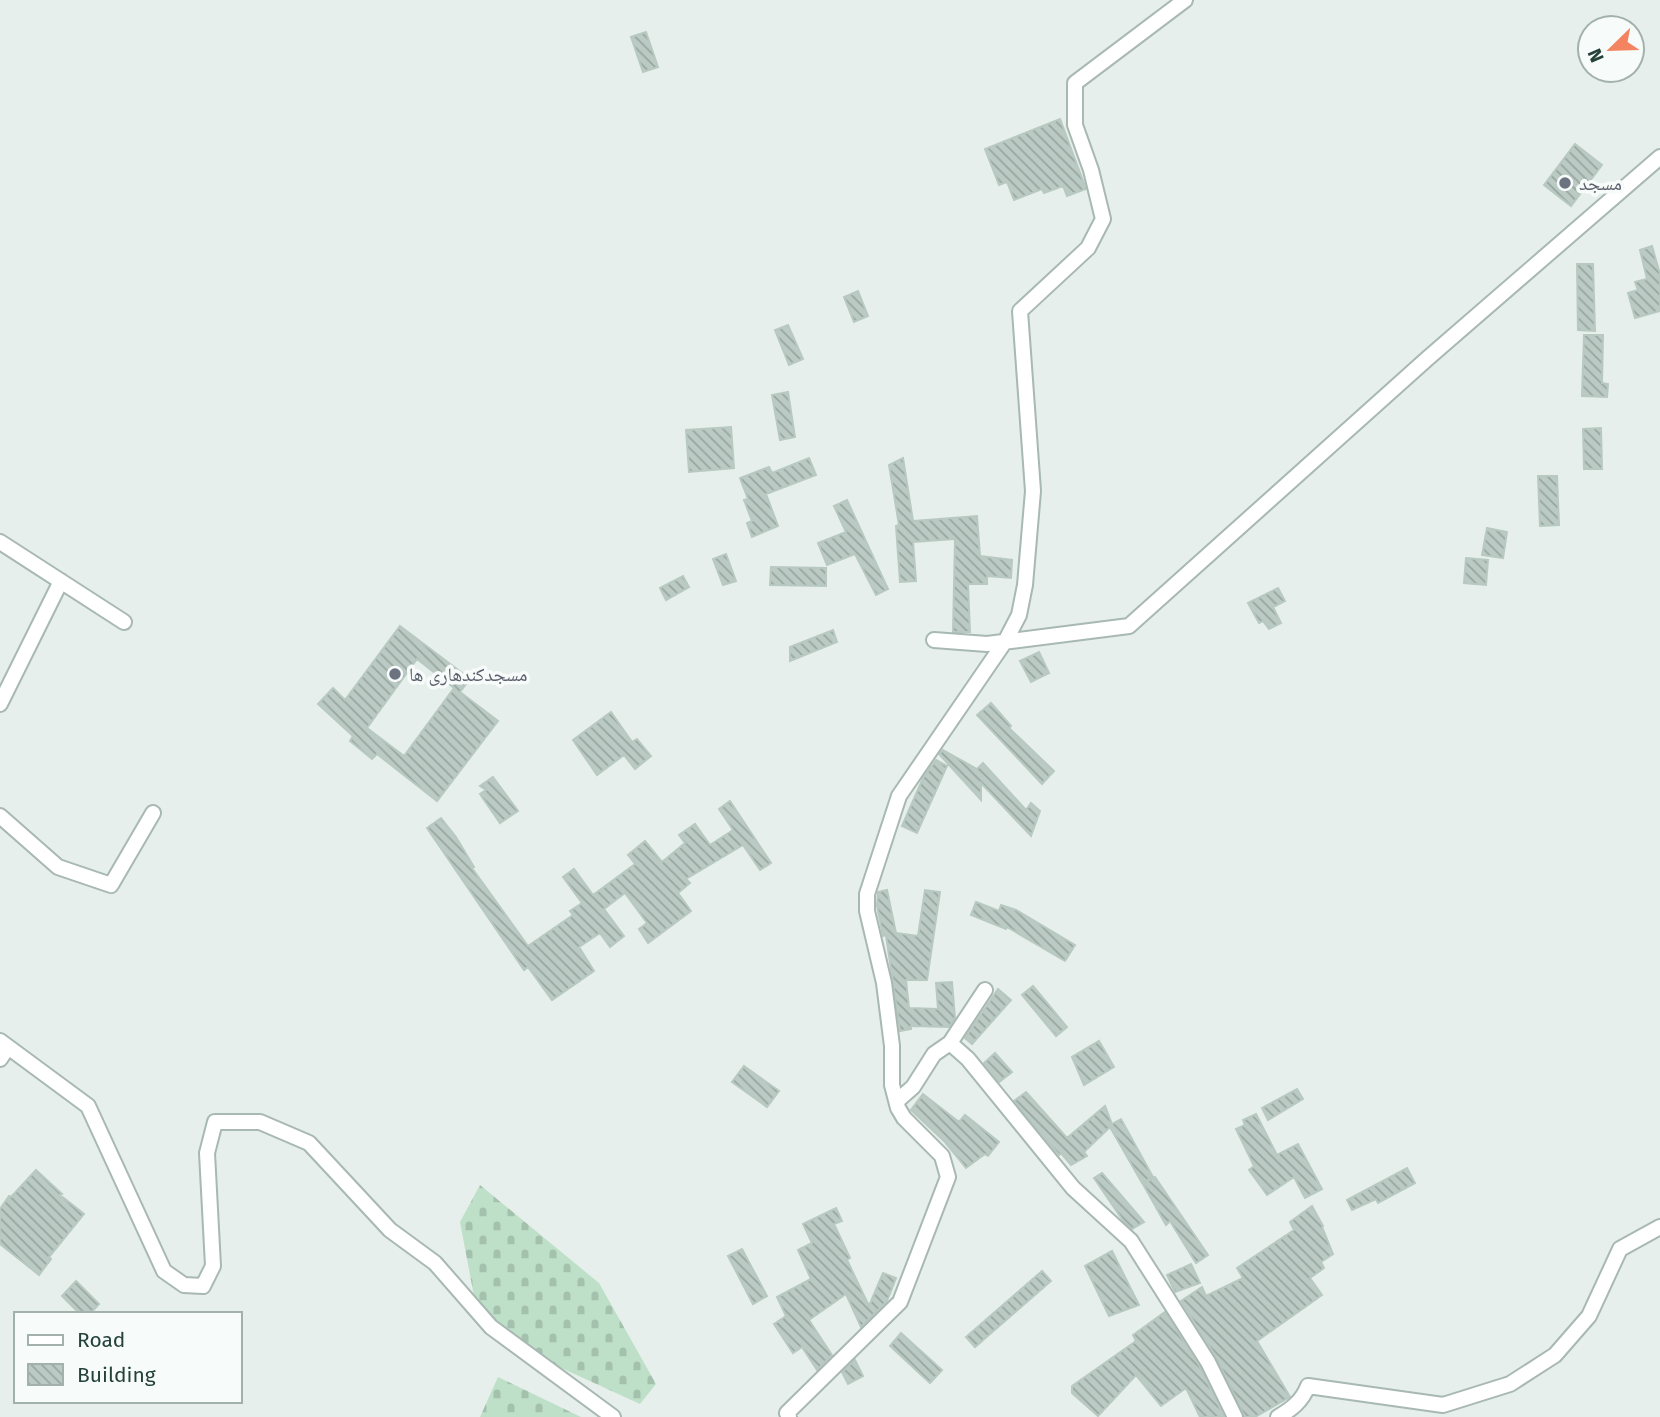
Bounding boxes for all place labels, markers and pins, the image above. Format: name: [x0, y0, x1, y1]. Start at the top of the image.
place label: مسجد: [1579, 172, 1622, 195]
marker: مسجد: [1557, 175, 1573, 191]
place label: مسجدکندهاری ها: [409, 663, 527, 686]
marker: مسجدکندهاری ها: [387, 666, 403, 682]

